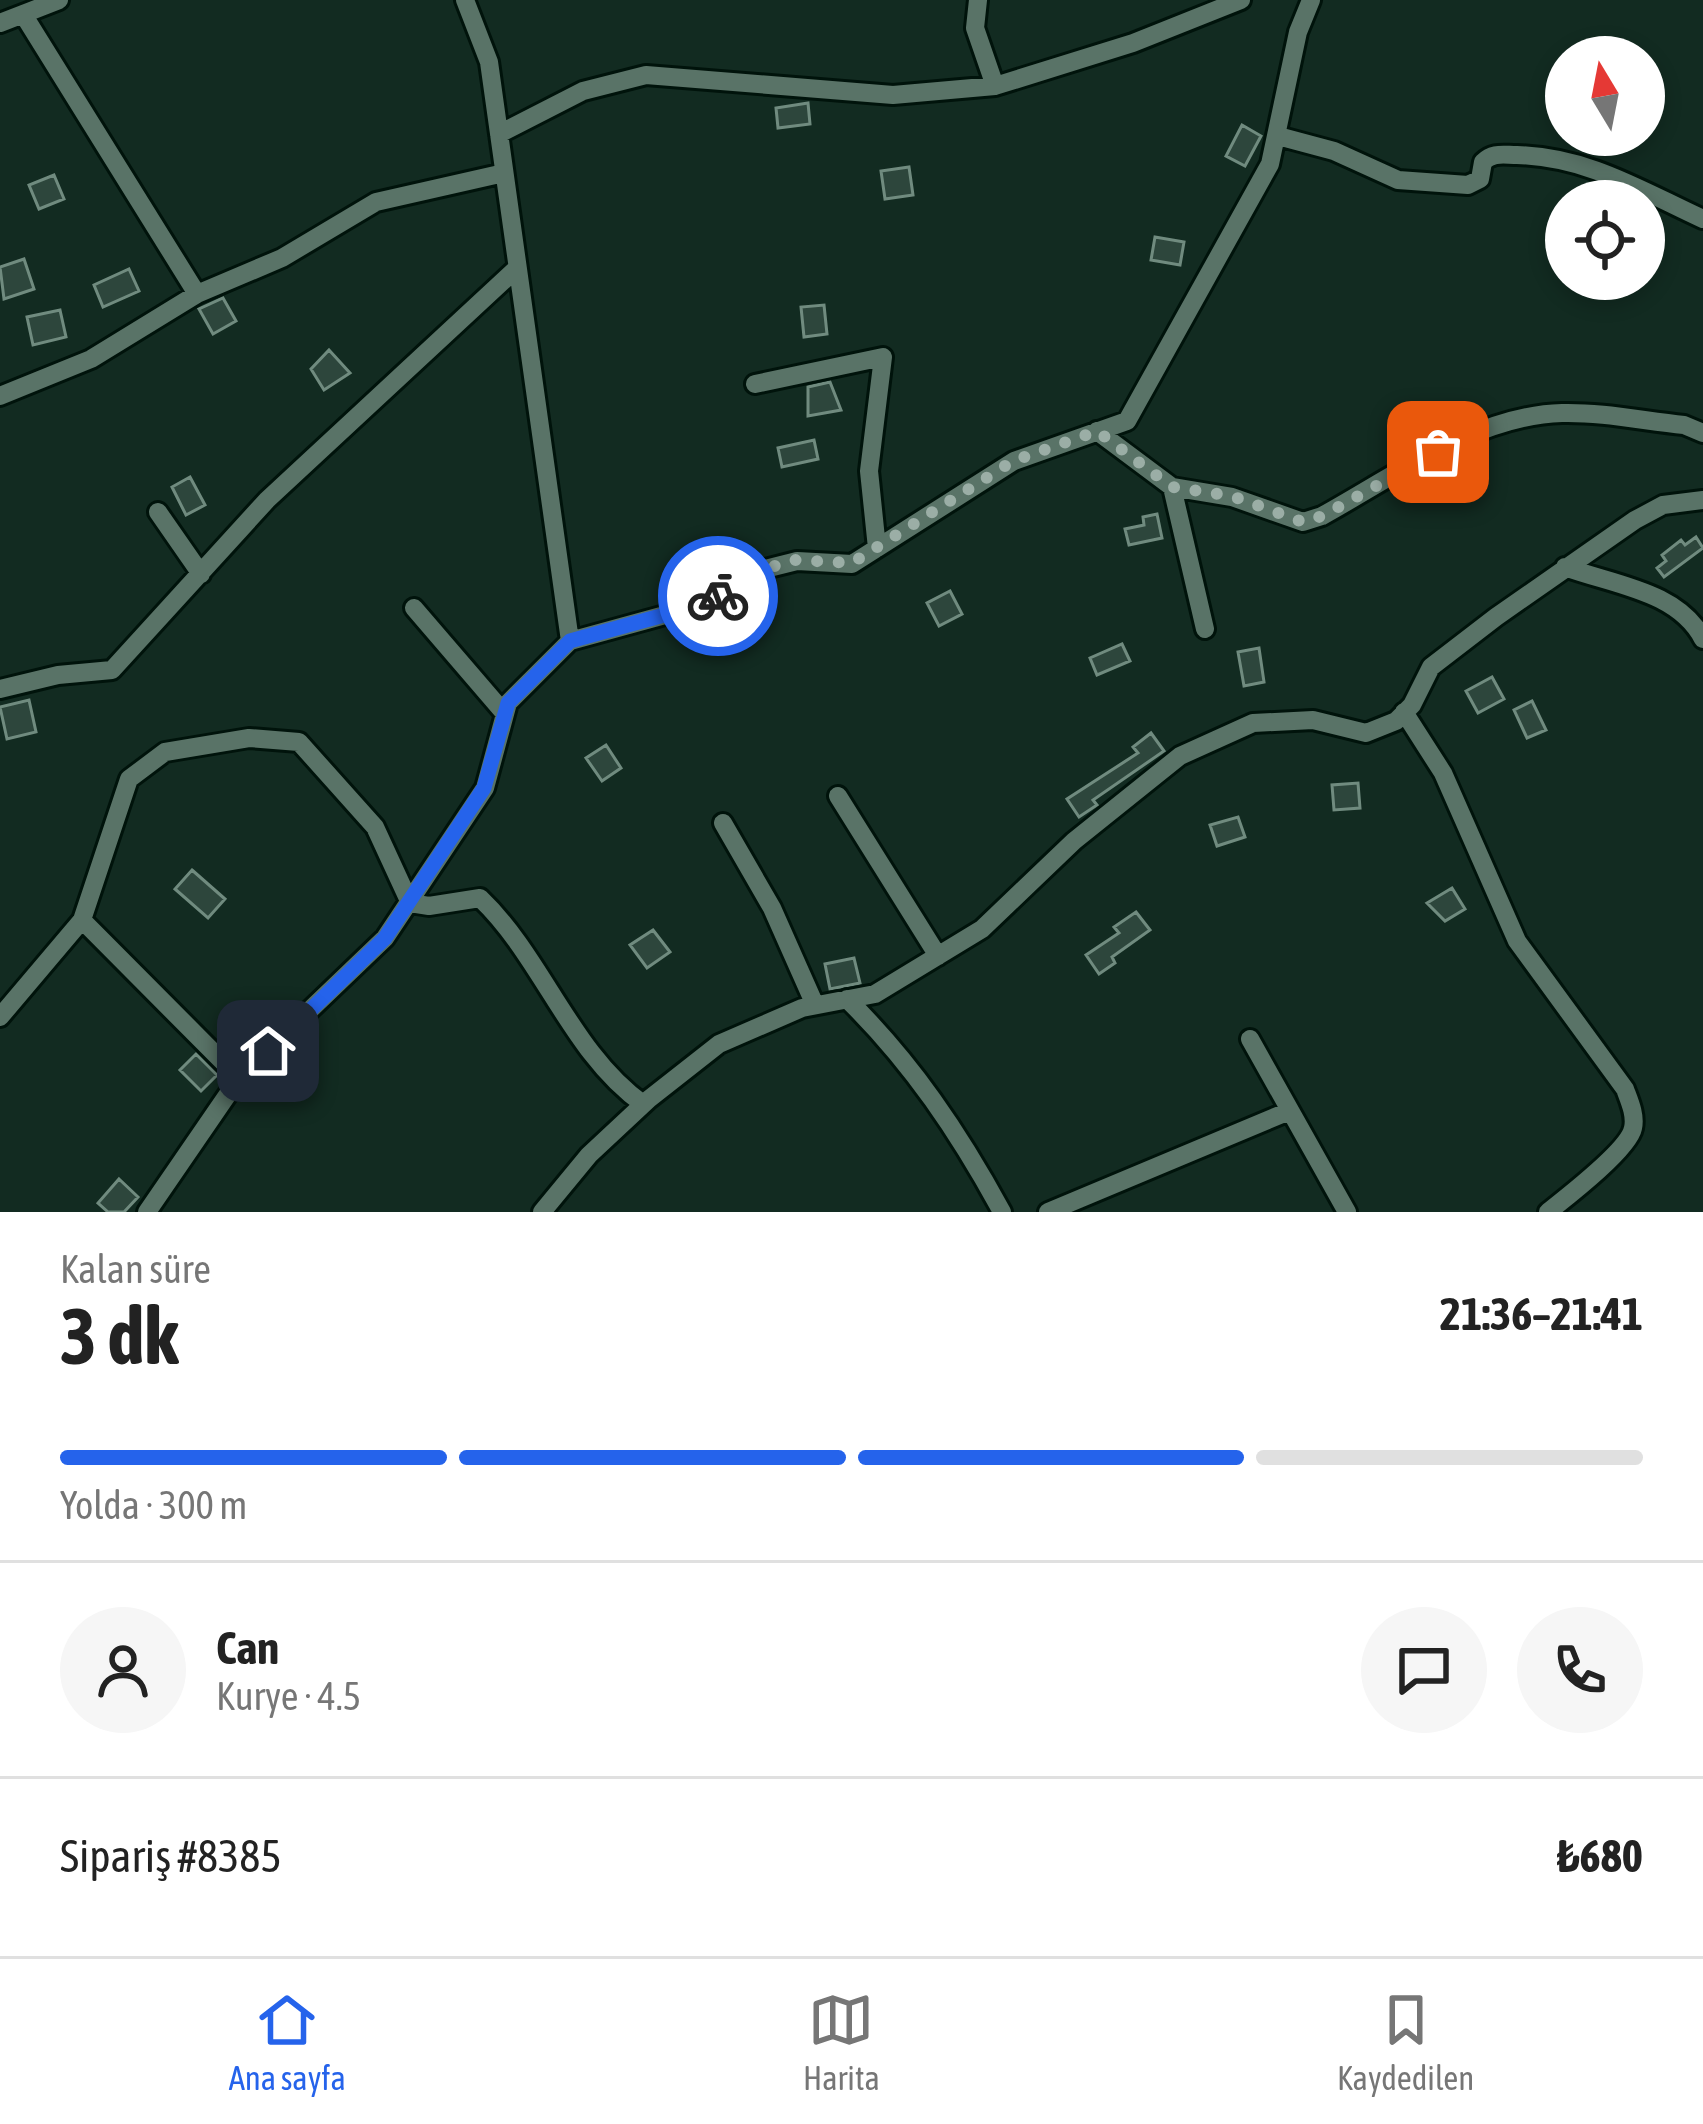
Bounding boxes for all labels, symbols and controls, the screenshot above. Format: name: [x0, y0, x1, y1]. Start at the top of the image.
north arrow: [1545, 36, 1665, 156]
map controls: [1545, 36, 1665, 300]
button: locate: [1545, 180, 1665, 300]
pin: [1387, 401, 1489, 503]
icon: bag: [1405, 419, 1471, 485]
courier: [658, 536, 778, 656]
icon: bike: [685, 563, 751, 629]
pin: [217, 1000, 319, 1102]
icon: home: [235, 1018, 301, 1084]
text: Kalan süre: [60, 1247, 211, 1291]
text: 21:36–21:41: [1440, 1288, 1643, 1340]
text: 3 dk: [60, 1291, 179, 1381]
text: Yolda · 300 m: [60, 1483, 247, 1527]
button: person: [60, 1607, 186, 1733]
button: chat: [1361, 1607, 1487, 1733]
button: phone: [1517, 1607, 1643, 1733]
text: Can: [216, 1622, 279, 1674]
text: Kurye · 4.5: [216, 1674, 361, 1718]
text: Sipariş #8385: [60, 1830, 282, 1882]
text: ₺680: [1557, 1830, 1643, 1882]
tab: Ana sayfa: [229, 1987, 346, 2097]
tab: Harita: [803, 1987, 880, 2097]
tab: Kaydedilen: [1337, 1987, 1474, 2097]

